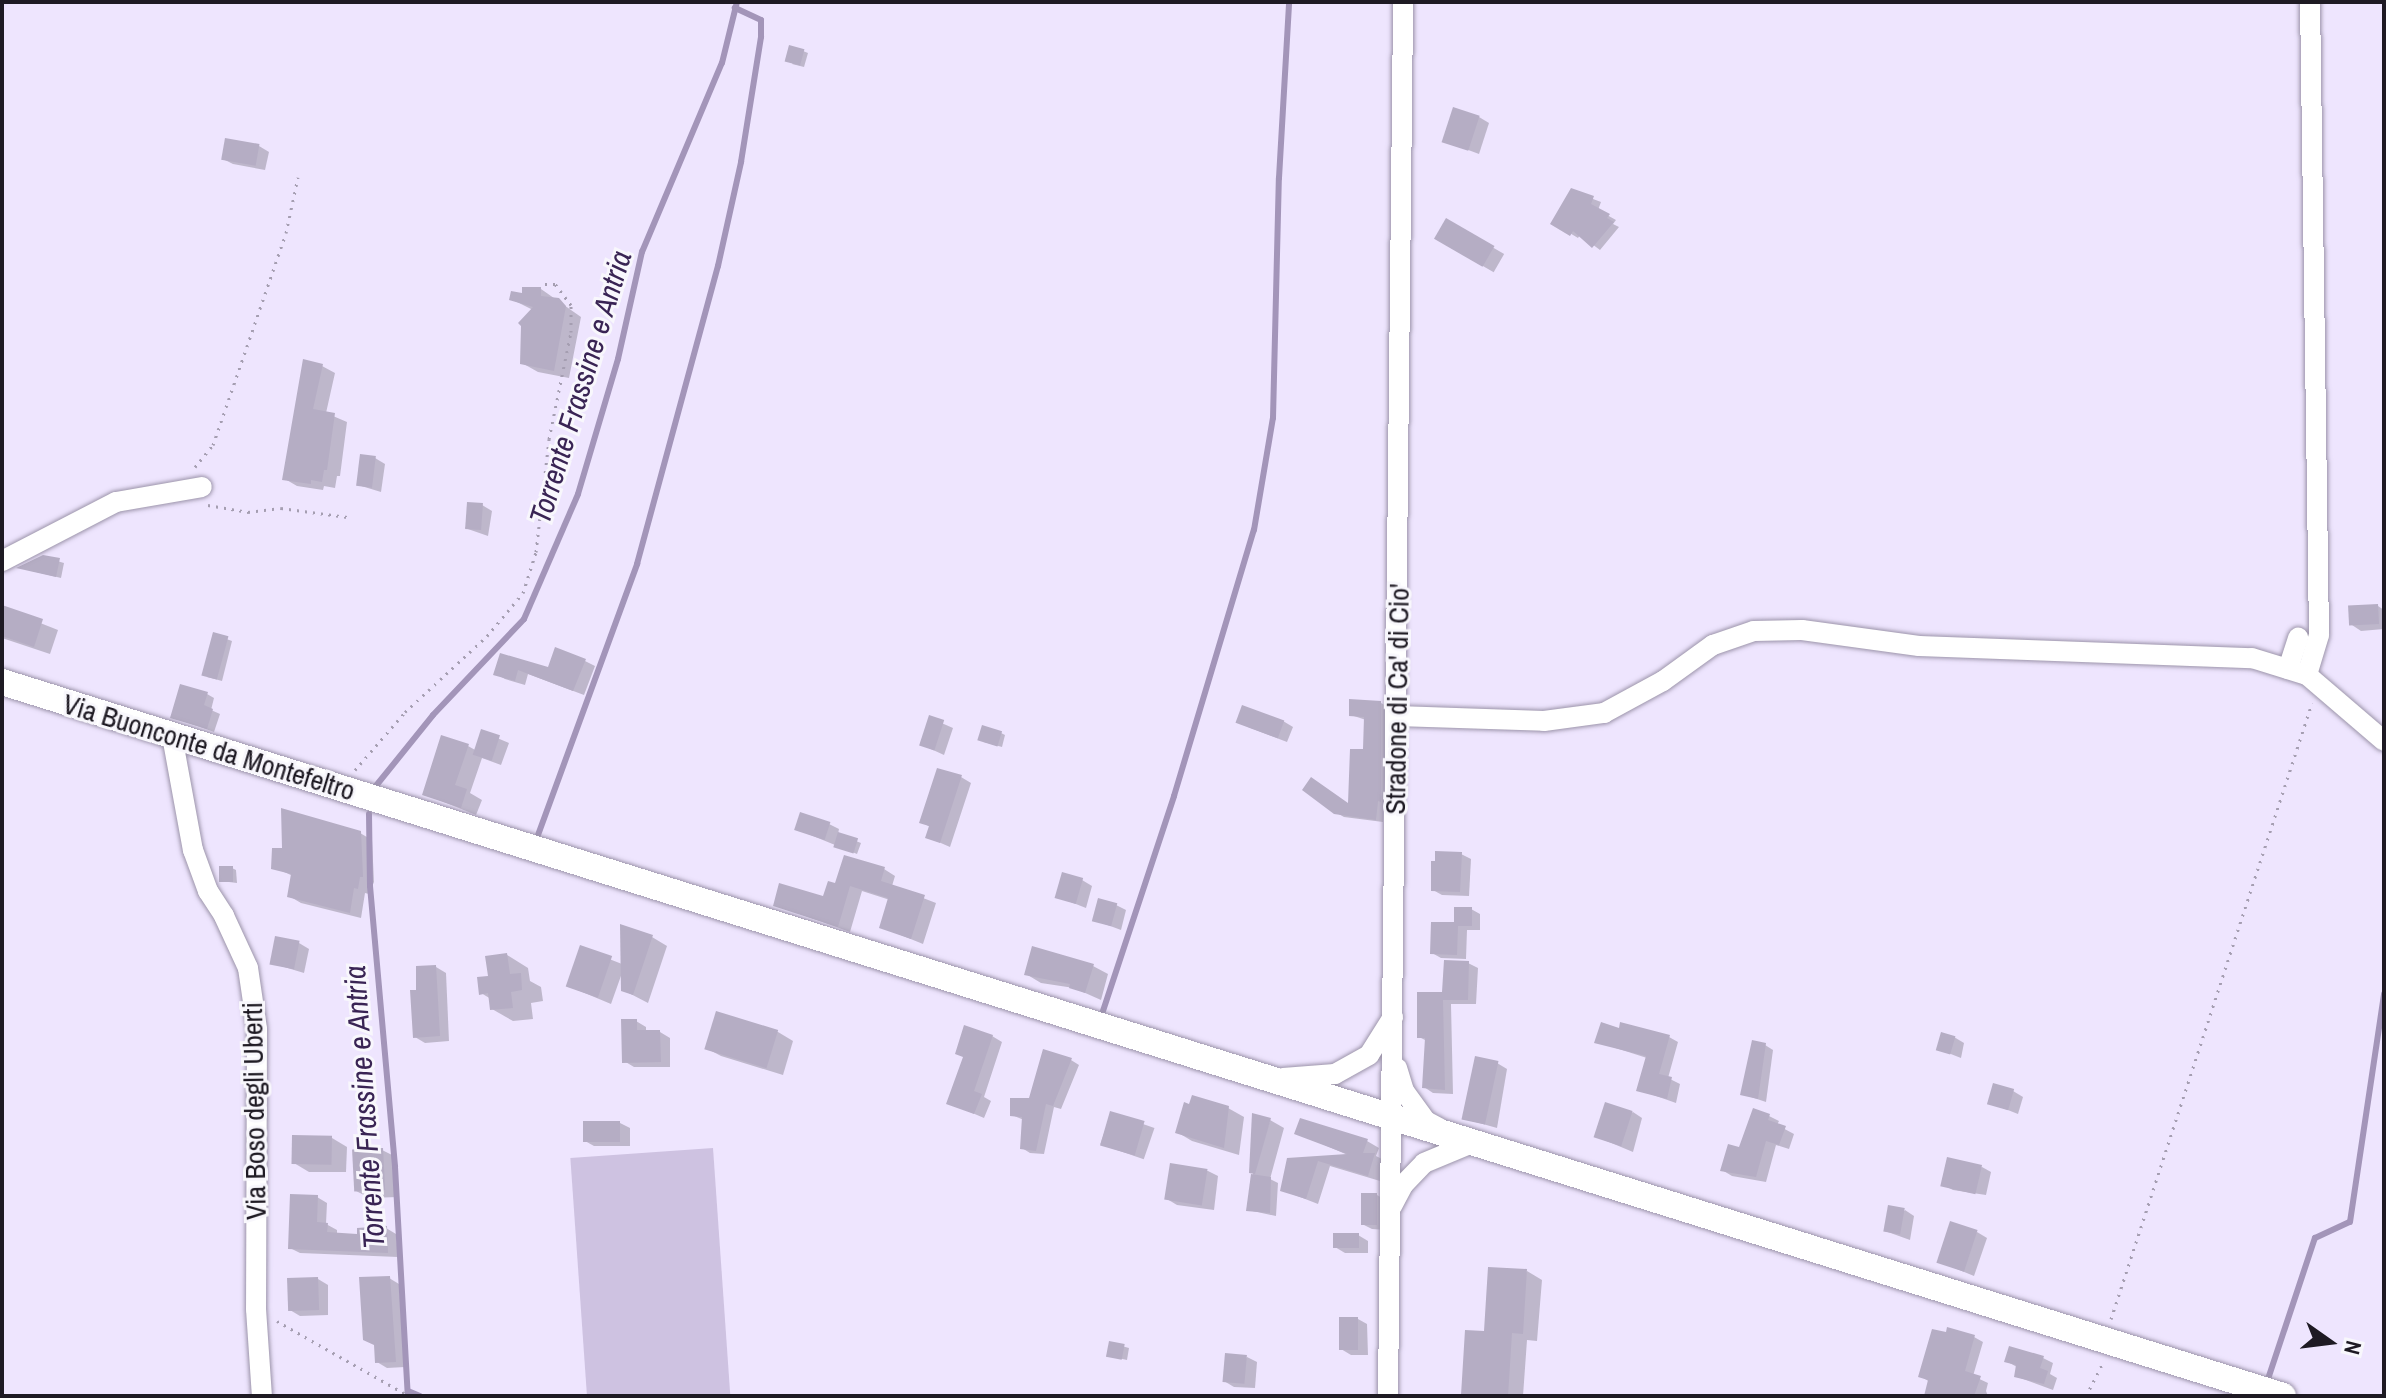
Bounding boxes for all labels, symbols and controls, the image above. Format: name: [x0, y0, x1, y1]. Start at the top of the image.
water label: Torrente Frassine e Antria: [521, 245, 639, 529]
street label: Stradone di Ca' di Cio': [1378, 583, 1416, 815]
street label: Via Buonconte da Montefeltro: [59, 687, 359, 807]
water label: Torrente Frassine e Antria: [336, 964, 392, 1250]
street label: Via Boso degli Uberti: [235, 1002, 273, 1220]
north arrow: [2290, 1302, 2370, 1382]
text: N: [2337, 1338, 2369, 1358]

